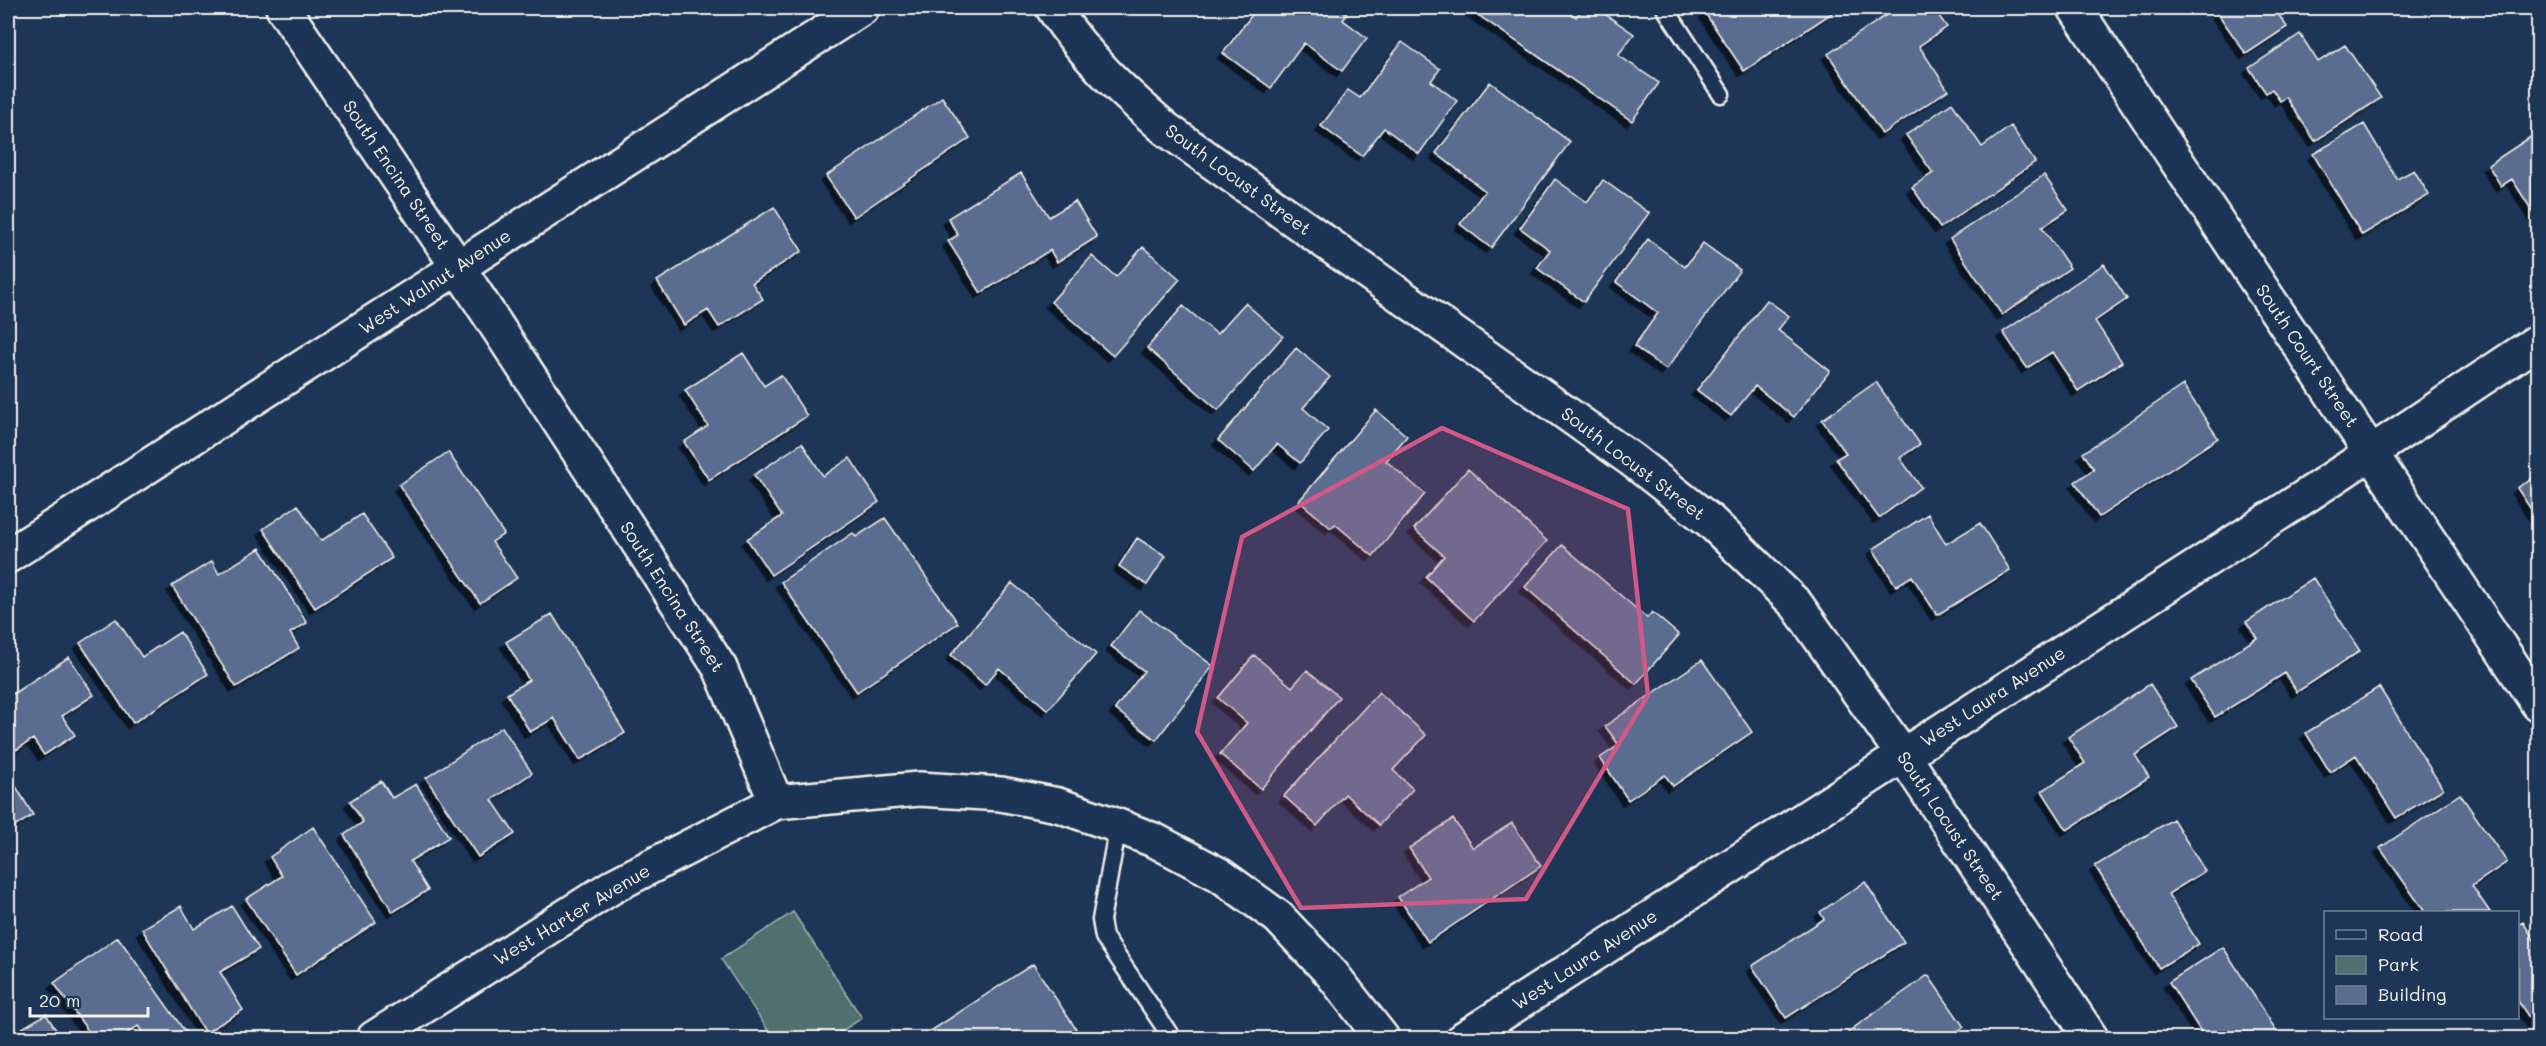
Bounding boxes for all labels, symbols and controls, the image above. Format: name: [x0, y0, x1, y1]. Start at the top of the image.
street label: South Encina Street: [338, 95, 456, 254]
street label: South Locust Street: [1161, 118, 1316, 240]
street label: West Walnut Avenue: [354, 223, 515, 339]
street label: South Court Street: [2251, 279, 2365, 432]
street label: South Locust Street: [1557, 401, 1711, 525]
street label: South Encina Street: [615, 516, 731, 676]
street label: West Laura Avenue: [1915, 640, 2070, 752]
street label: South Locust Street: [1892, 746, 2010, 905]
street label: West Harter Avenue: [489, 858, 654, 970]
street label: West Laura Avenue: [1507, 903, 1662, 1015]
legend: [2324, 911, 2519, 1019]
text: Road: [2378, 922, 2423, 946]
text: Park: [2378, 952, 2419, 976]
scale bar: [30, 980, 148, 1018]
text: Building: [2378, 982, 2446, 1006]
text: 20 m: [39, 988, 80, 1012]

